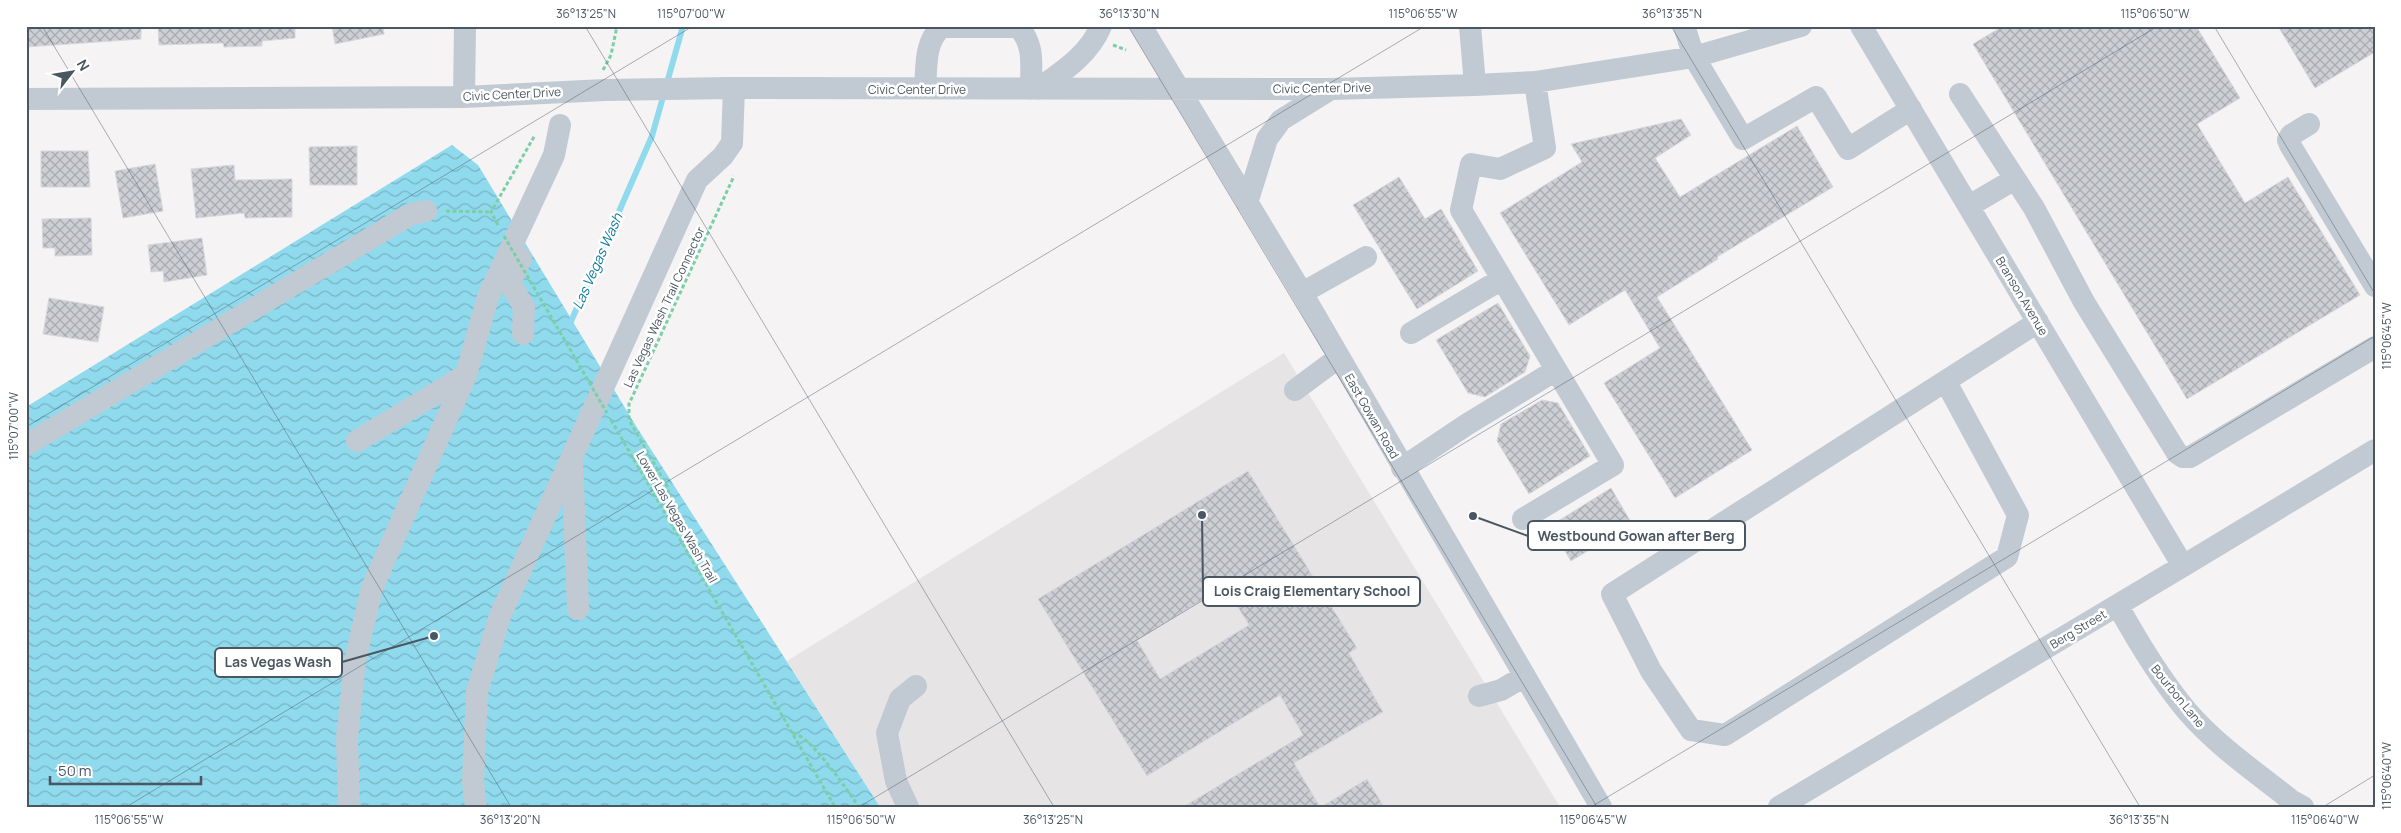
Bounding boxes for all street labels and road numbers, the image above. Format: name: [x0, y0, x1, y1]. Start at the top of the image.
street label: Civic Center Drive: [1273, 79, 1371, 97]
street label: Civic Center Drive: [868, 81, 966, 98]
street label: Civic Center Drive: [462, 83, 562, 105]
street label: Las Vegas Wash Trail Connector: [619, 223, 709, 390]
street label: Branson Avenue: [1992, 253, 2052, 339]
street label: East Gowan Road: [1341, 370, 1403, 462]
street label: Lower Las Vegas Wash Trail: [632, 448, 722, 586]
street label: Berg Street: [2047, 605, 2110, 653]
street label: Bourbon Lane: [2147, 661, 2209, 731]

